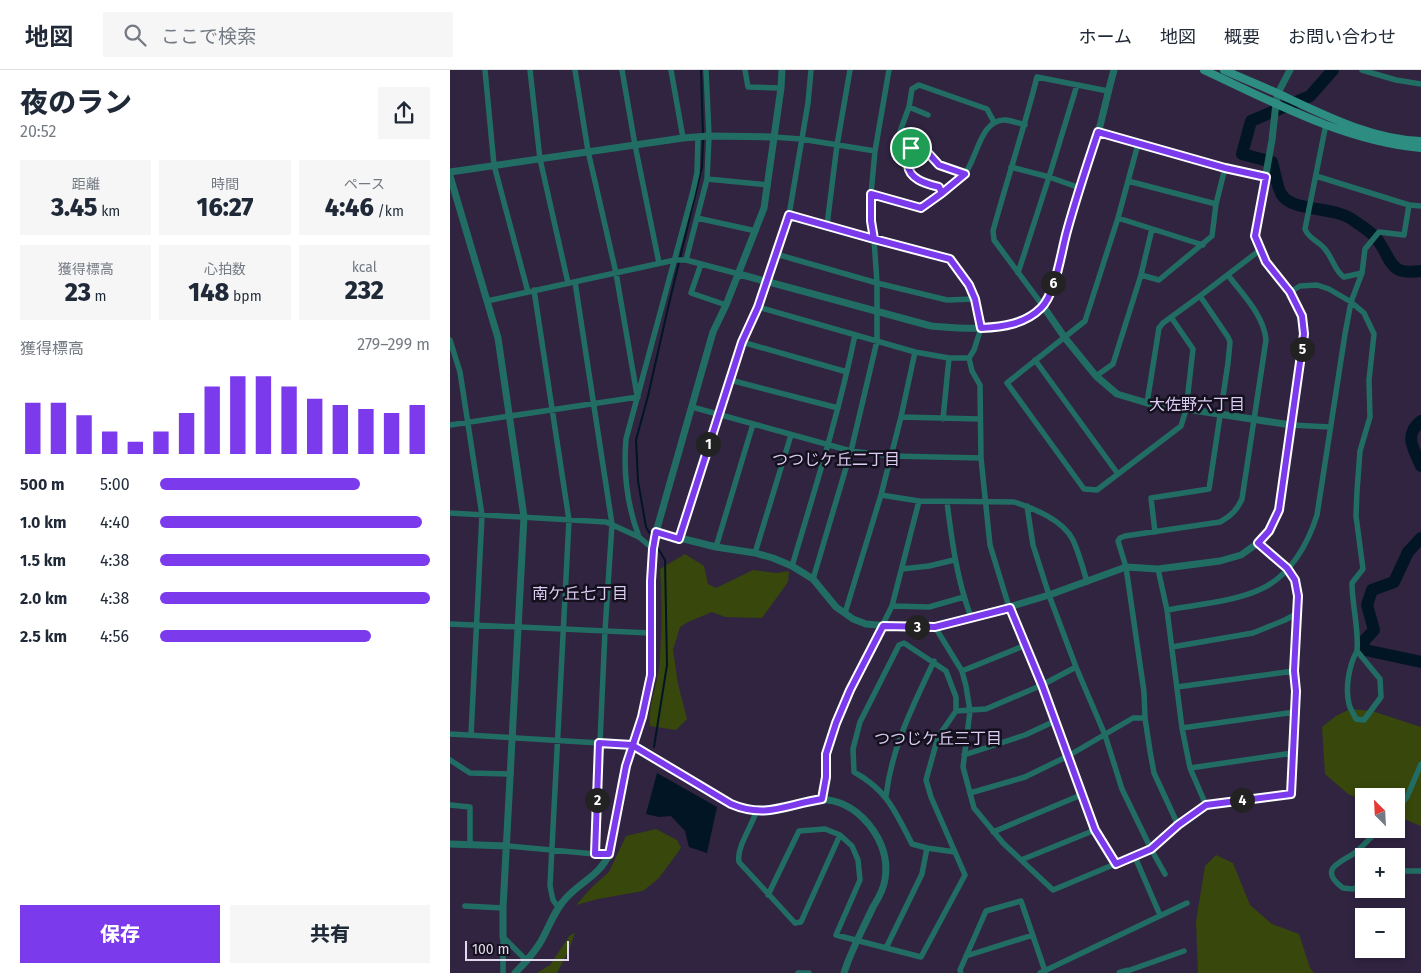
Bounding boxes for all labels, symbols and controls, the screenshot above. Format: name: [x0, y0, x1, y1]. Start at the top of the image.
search box: [103, 12, 453, 57]
icon: search: [121, 21, 149, 49]
text: 地図: [25, 23, 73, 51]
text: ここで検索: [161, 25, 256, 48]
text: ホーム: [1079, 26, 1132, 48]
text: 地図: [1160, 26, 1196, 48]
text: 概要: [1224, 26, 1260, 48]
text: お問い合わせ: [1288, 26, 1396, 48]
text: 夜のラン: [20, 86, 132, 119]
button: share: [378, 87, 430, 139]
text: 20:52: [20, 122, 57, 141]
pin: [890, 127, 932, 169]
icon: arrive: [897, 134, 925, 162]
text: 距離: [72, 176, 100, 193]
text: 時間: [211, 176, 239, 193]
text: ペース: [344, 176, 385, 193]
text: 3.45: [51, 193, 97, 223]
text: 16:27: [197, 193, 253, 223]
text: 4:46: [325, 193, 374, 223]
text: km: [97, 203, 120, 220]
text: /km: [374, 203, 404, 220]
text: kcal: [352, 259, 377, 276]
text: 獲得標高: [58, 261, 114, 278]
text: 心拍数: [204, 261, 246, 278]
pin: 6: [1040, 270, 1066, 296]
text: 6: [1050, 275, 1057, 292]
text: 232: [345, 276, 384, 306]
text: 23: [65, 278, 91, 308]
text: 148: [188, 278, 229, 308]
text: m: [91, 288, 107, 305]
text: bpm: [229, 288, 262, 305]
text: 279–299 m: [357, 335, 430, 354]
pin: 5: [1290, 336, 1314, 362]
text: 獲得標高: [20, 339, 84, 358]
text: 5: [1299, 341, 1306, 358]
district label: 大佐野六丁目: [1149, 395, 1245, 414]
pin: 1: [696, 432, 720, 456]
text: 1: [705, 436, 712, 453]
district label: つつじケ丘二丁目: [772, 450, 900, 469]
text: 500 m: [20, 475, 65, 494]
text: 5:00: [100, 475, 130, 494]
text: 1.0 km: [20, 513, 67, 532]
text: 4:40: [100, 513, 130, 532]
text: 1.5 km: [20, 551, 66, 570]
text: 4:38: [100, 551, 129, 570]
district label: 南ケ丘七丁目: [532, 584, 628, 603]
text: 2.0 km: [20, 589, 67, 608]
text: 4:38: [100, 589, 129, 608]
pin: 3: [904, 614, 930, 640]
text: 3: [914, 619, 921, 636]
text: 2.5 km: [20, 627, 67, 646]
text: 4:56: [100, 627, 129, 646]
district label: つつじケ丘三丁目: [874, 729, 1002, 748]
pin: 2: [584, 788, 610, 812]
pin: 4: [1230, 788, 1254, 812]
north arrow: [1355, 788, 1405, 838]
map controls: [1355, 788, 1405, 958]
text: 2: [594, 792, 601, 809]
text: 4: [1239, 792, 1246, 809]
button: +: [1355, 848, 1405, 898]
button: 保存: [20, 905, 220, 963]
button: 共有: [230, 905, 430, 963]
button: −: [1355, 908, 1405, 958]
scale bar: [465, 938, 569, 961]
text: 100 m: [472, 941, 509, 958]

